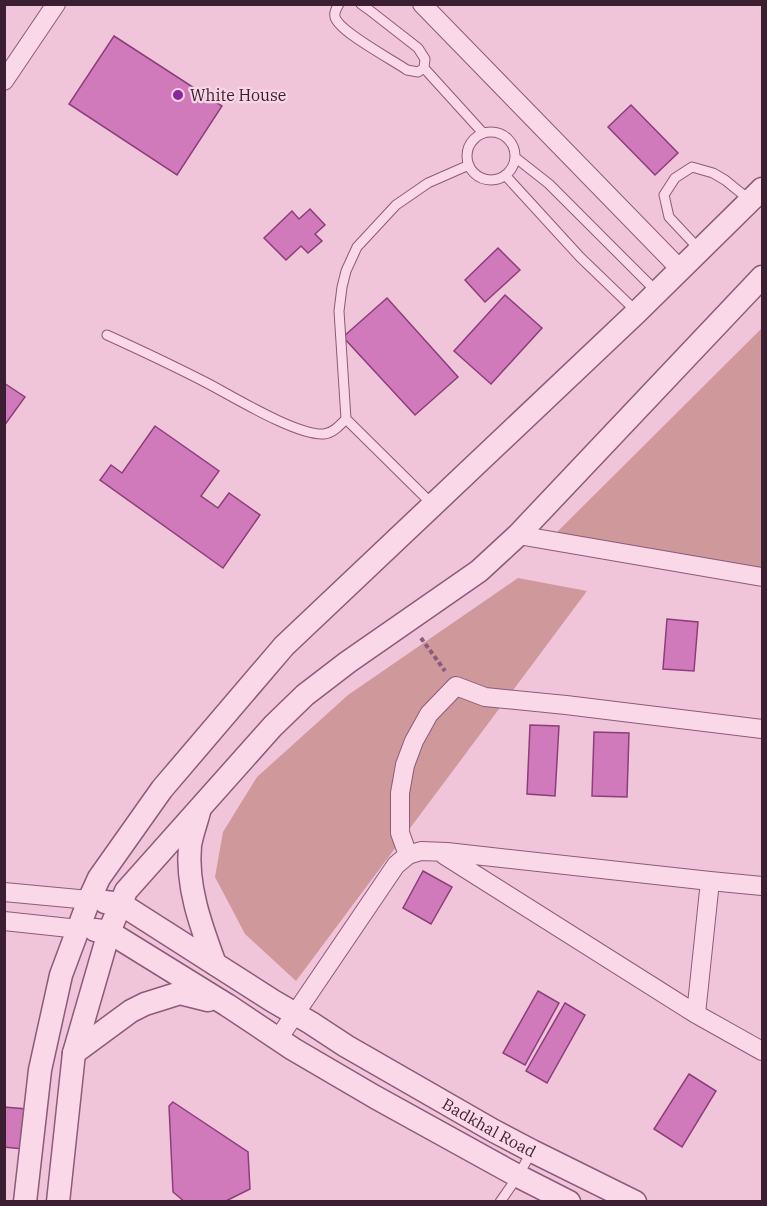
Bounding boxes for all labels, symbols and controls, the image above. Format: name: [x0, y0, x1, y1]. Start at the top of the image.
place label: White House: [190, 85, 286, 105]
marker: White House: [171, 88, 185, 102]
street label: Badkhal Road: [439, 1093, 540, 1161]

